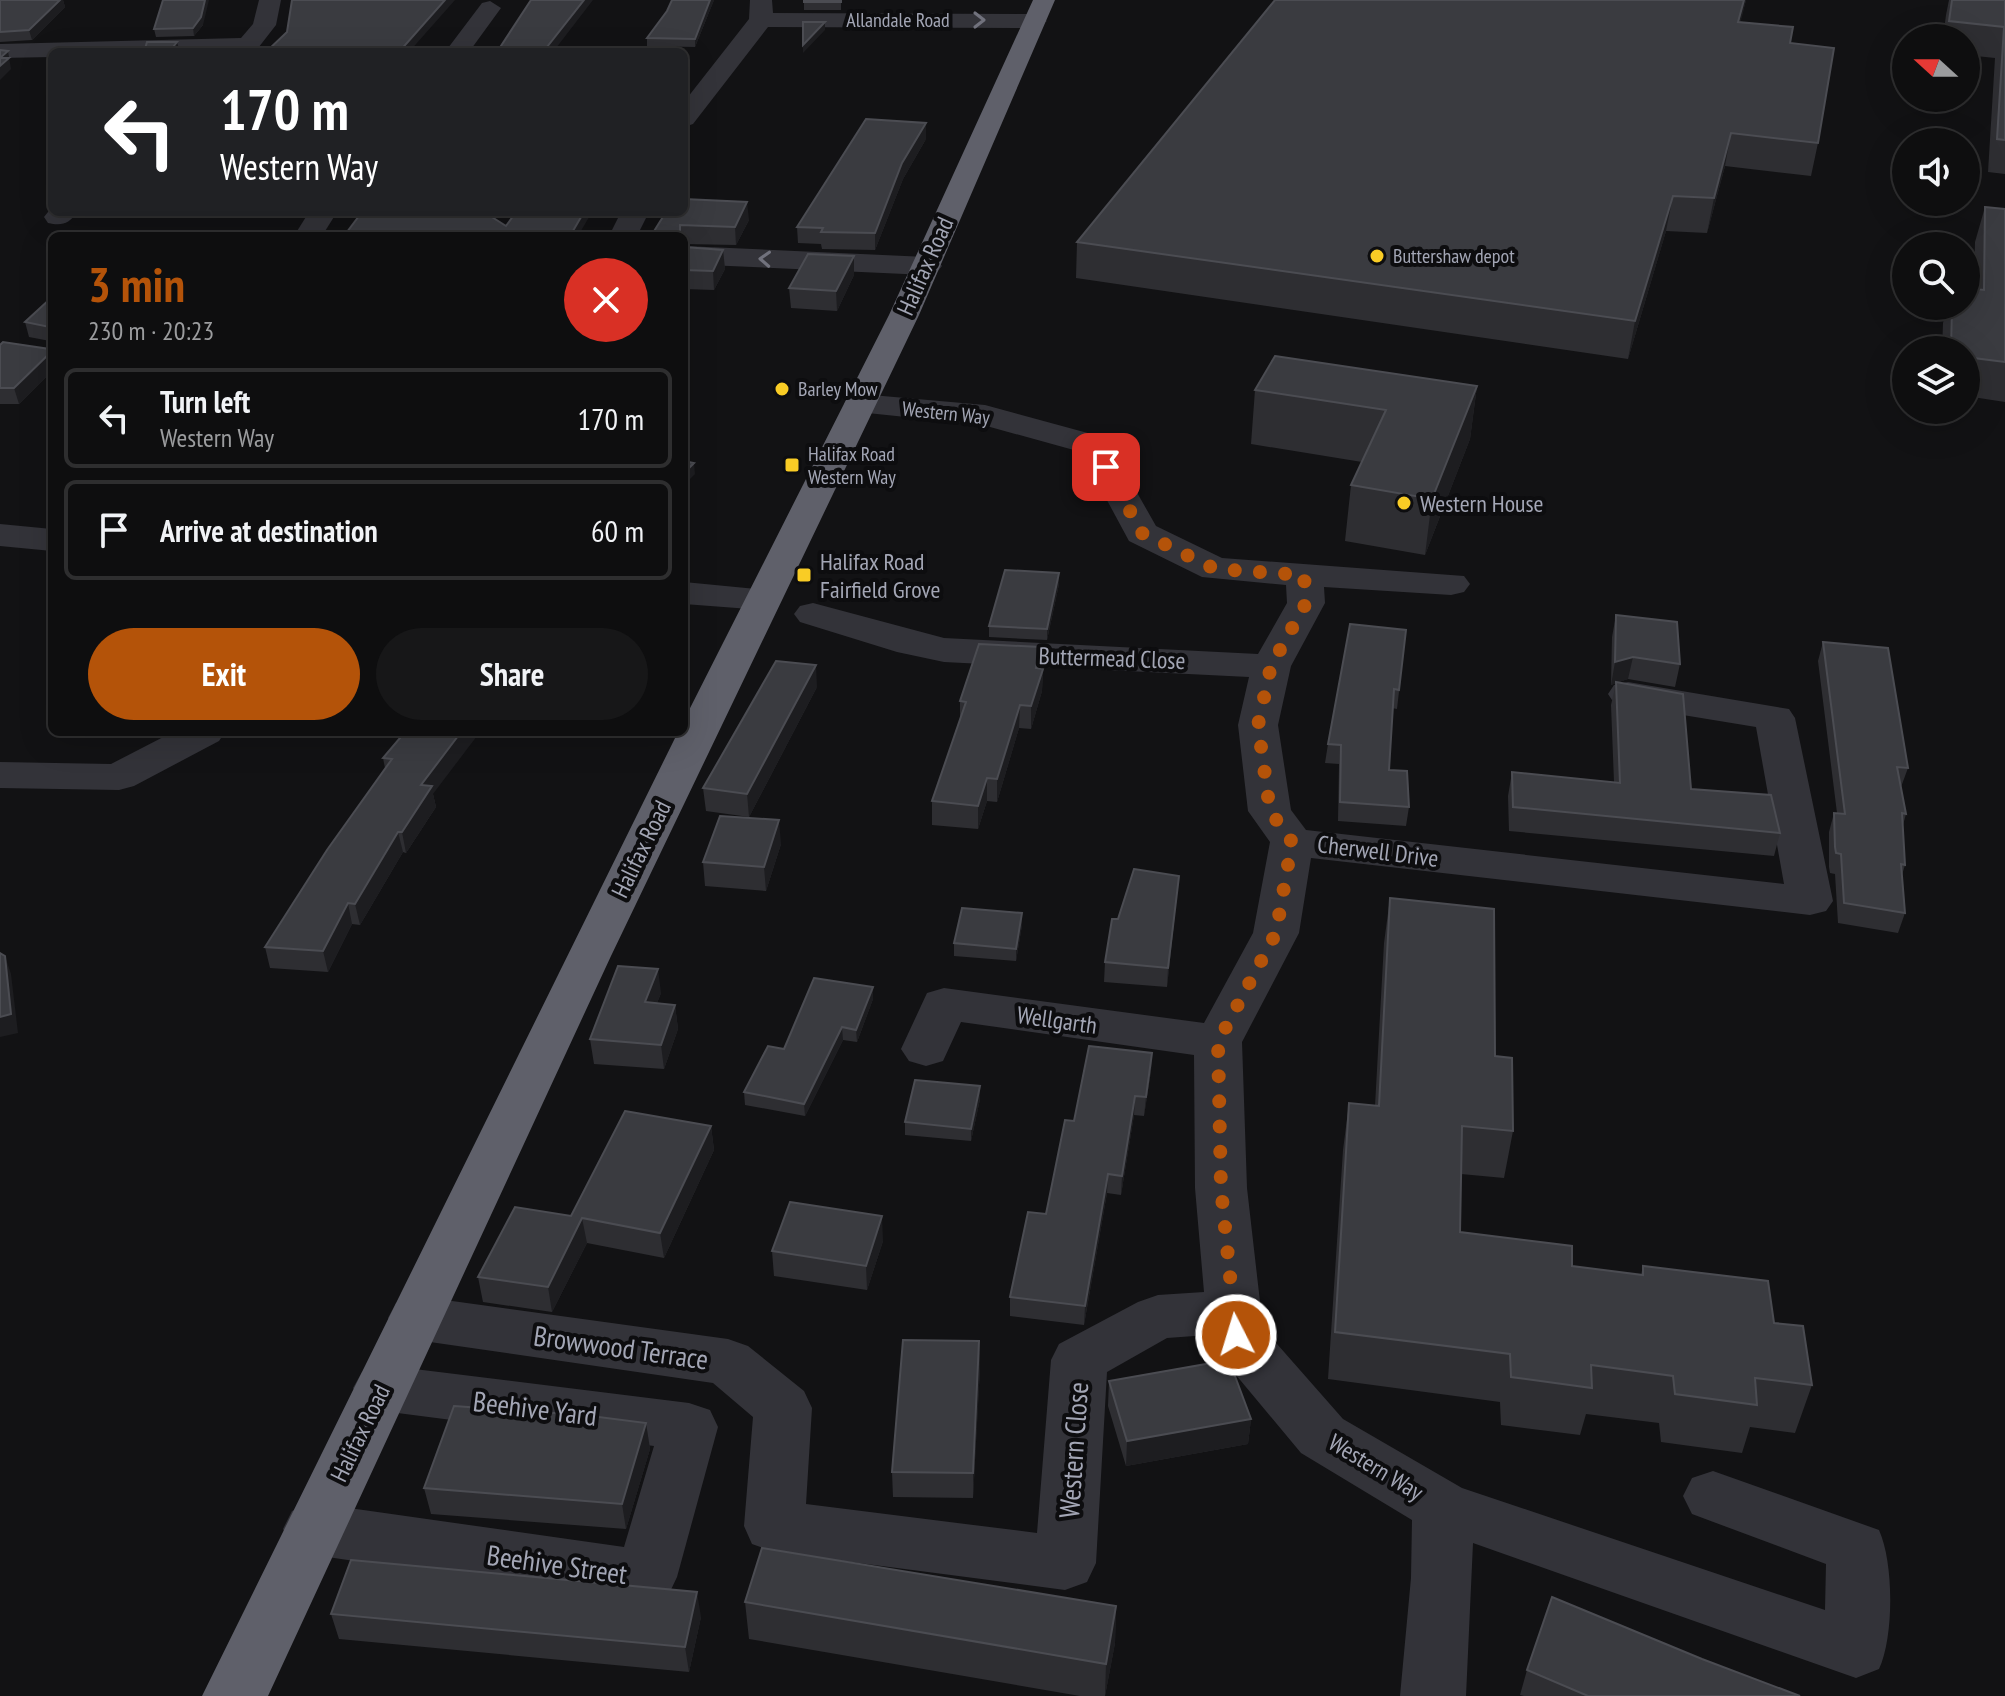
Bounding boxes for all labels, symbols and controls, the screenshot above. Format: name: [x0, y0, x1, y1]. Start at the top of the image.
street label: Allandale Road: [846, 7, 950, 33]
one-way arrow: [973, 11, 986, 29]
north arrow: [1892, 24, 1980, 112]
map controls: [1892, 24, 1980, 424]
text: 170 m: [220, 73, 349, 145]
icon: left: [88, 80, 192, 184]
button: sound: [1892, 128, 1980, 216]
text: Western Way: [220, 143, 378, 190]
street label: Halifax Road: [890, 212, 960, 320]
button: search: [1892, 232, 1980, 320]
place label: Buttershaw depot: [1393, 243, 1515, 269]
marker: Buttershaw depot: [1368, 247, 1386, 265]
one-way arrow: [758, 250, 771, 267]
text: 3 min: [88, 253, 185, 315]
button: close: [564, 258, 648, 342]
text: 230 m · 20:23: [88, 314, 214, 347]
button: layers: [1892, 336, 1980, 424]
place label: Barley Mow: [798, 376, 878, 402]
marker: Barley Mow: [773, 380, 791, 398]
text: Turn left: [160, 382, 250, 421]
street label: Western Way: [901, 395, 991, 431]
icon: left: [92, 396, 136, 440]
text: 170 m: [578, 399, 644, 438]
text: Western Way: [160, 421, 274, 454]
pin: [1072, 433, 1140, 501]
place label: Halifax Road Western Way: [808, 441, 896, 490]
icon: arrive: [1084, 445, 1128, 489]
marker: Halifax Road Western Way: [783, 456, 801, 474]
place label: Western House: [1420, 488, 1543, 519]
marker: Western House: [1395, 494, 1413, 512]
icon: arrive: [92, 508, 136, 552]
text: Arrive at destination: [160, 511, 378, 550]
text: 60 m: [591, 511, 644, 550]
place label: Halifax Road Fairfield Grove: [820, 546, 941, 605]
marker: Halifax Road Fairfield Grove: [795, 566, 813, 584]
button: Exit: [88, 628, 360, 720]
button: Share: [376, 628, 648, 720]
street label: Buttermead Close: [1038, 640, 1186, 676]
street label: Halifax Road: [604, 795, 678, 903]
street label: Cherwell Drive: [1316, 828, 1440, 874]
street label: Wellgarth: [1015, 999, 1099, 1041]
position arrow: [1194, 1293, 1278, 1377]
street label: Browwood Terrace: [531, 1316, 711, 1378]
street label: Halifax Road: [323, 1379, 397, 1487]
street label: Western Close: [1050, 1381, 1096, 1519]
street label: Beehive Yard: [471, 1382, 599, 1434]
street label: Western Way: [1323, 1427, 1429, 1507]
street label: Beehive Street: [485, 1536, 630, 1592]

